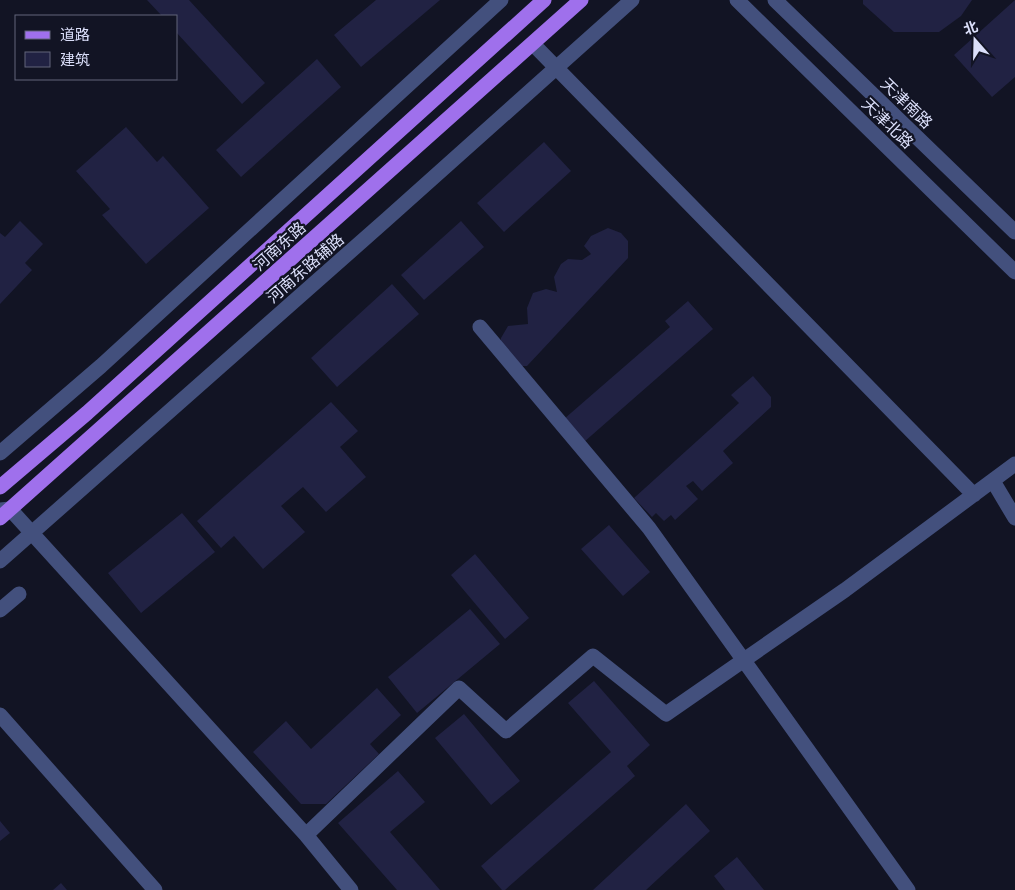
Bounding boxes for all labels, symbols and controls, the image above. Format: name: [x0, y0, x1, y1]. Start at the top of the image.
legend: [15, 15, 178, 80]
north arrow: [950, 15, 1000, 65]
text: 北: [961, 18, 980, 38]
text: 道路: [60, 26, 90, 44]
text: 建筑: [60, 51, 90, 69]
street label: 天津南路: [877, 74, 936, 132]
street label: 天津北路: [858, 94, 917, 152]
street label: 河南东路: [249, 218, 309, 275]
street label: 河南东路辅路: [263, 230, 348, 307]

